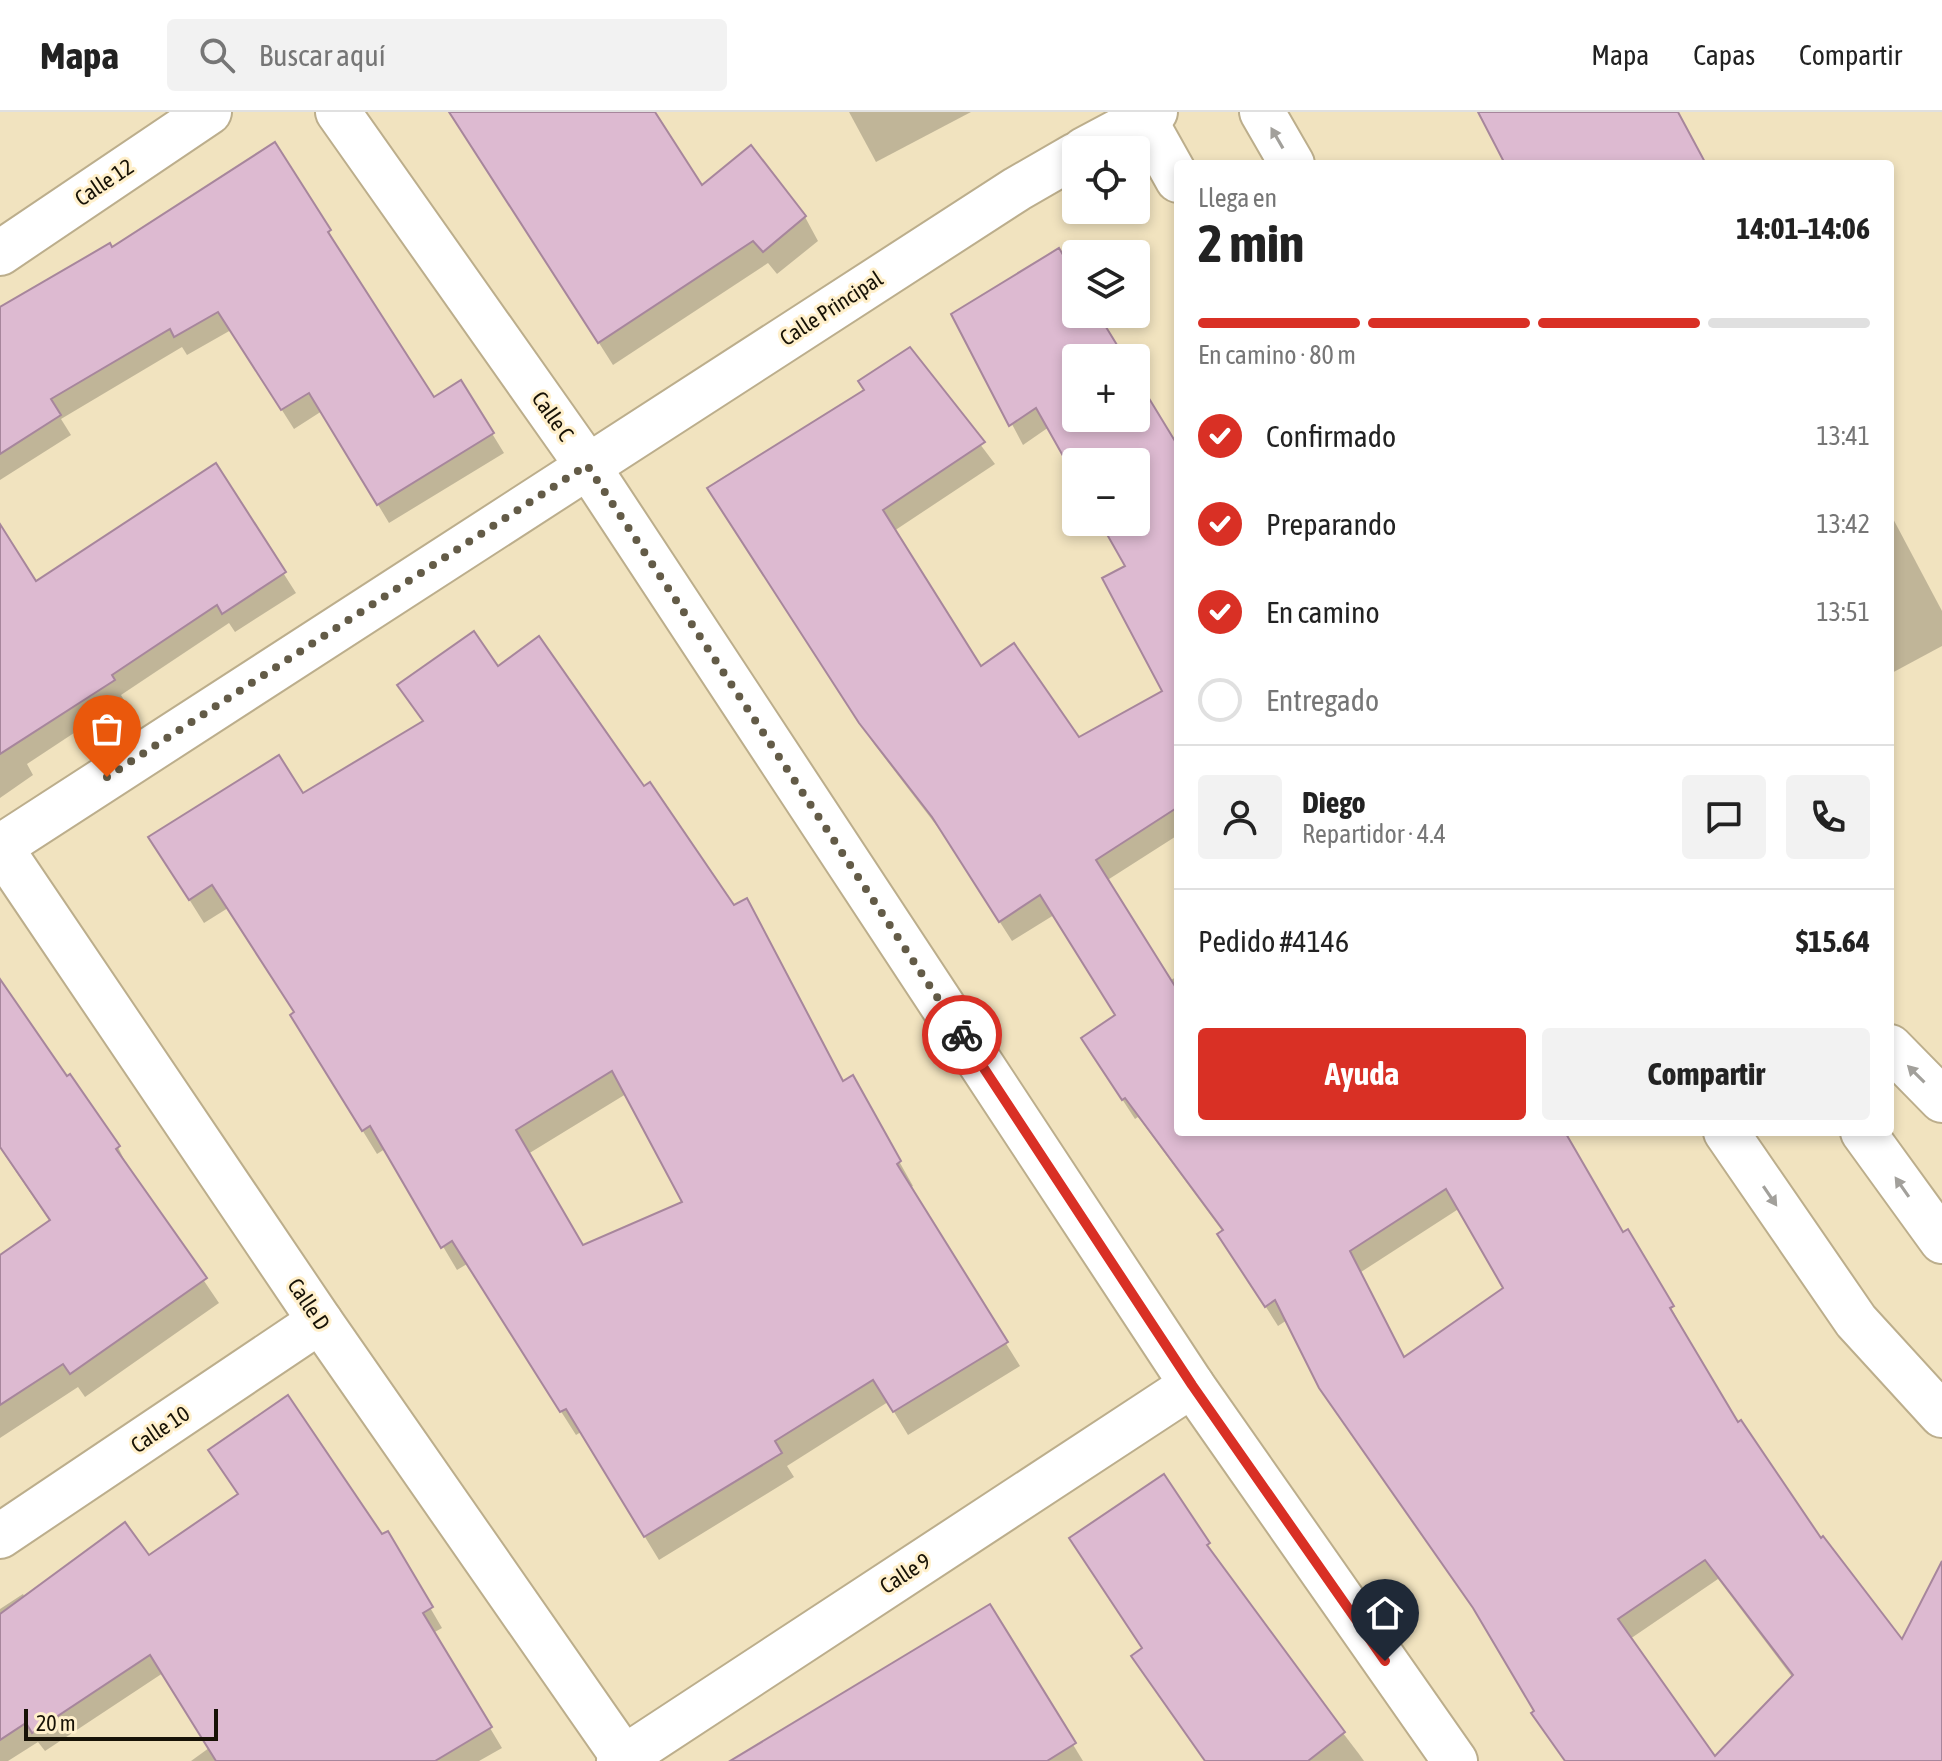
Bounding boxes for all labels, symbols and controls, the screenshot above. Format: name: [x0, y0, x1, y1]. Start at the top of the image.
search box: [167, 19, 727, 91]
icon: search: [195, 33, 239, 77]
text: Mapa: [40, 34, 119, 77]
text: Buscar aquí: [259, 38, 386, 72]
text: Mapa: [1591, 39, 1649, 71]
text: Capas: [1693, 39, 1755, 71]
text: Compartir: [1799, 39, 1902, 71]
one-way arrow: [1270, 127, 1284, 149]
map controls: [1062, 136, 1150, 536]
button: locate: [1062, 136, 1150, 224]
street label: Calle 12: [70, 153, 138, 211]
text: Llega en: [1198, 183, 1277, 213]
text: 14:01–14:06: [1736, 211, 1870, 245]
text: 2 min: [1198, 213, 1304, 273]
button: layers: [1062, 240, 1150, 328]
street label: Calle Principal: [775, 265, 887, 351]
text: En camino · 80 m: [1198, 340, 1356, 370]
button: +: [1062, 344, 1150, 432]
street label: Calle C: [527, 386, 579, 446]
icon: check: [1198, 414, 1242, 458]
text: Confirmado: [1266, 419, 1396, 453]
text: 13:41: [1816, 421, 1870, 451]
button: −: [1062, 448, 1150, 536]
icon: check: [1198, 502, 1242, 546]
text: Preparando: [1266, 507, 1396, 541]
text: 13:42: [1816, 509, 1870, 539]
icon: check: [1198, 590, 1242, 634]
text: En camino: [1266, 595, 1380, 629]
text: 13:51: [1816, 597, 1870, 627]
text: Entregado: [1266, 683, 1379, 717]
pin: [73, 695, 141, 777]
icon: bag: [85, 707, 129, 751]
button: person: [1198, 775, 1282, 859]
button: chat: [1682, 775, 1766, 859]
button: phone: [1786, 775, 1870, 859]
text: Diego: [1302, 785, 1366, 819]
text: Repartidor · 4.4: [1302, 819, 1446, 849]
text: Pedido #4146: [1198, 924, 1349, 958]
text: $15.64: [1796, 924, 1870, 958]
courier: [922, 995, 1002, 1075]
icon: bike: [940, 1013, 984, 1057]
button: Ayuda: [1198, 1028, 1526, 1120]
button: Compartir: [1542, 1028, 1870, 1120]
one-way arrow: [1907, 1065, 1926, 1084]
one-way arrow: [1895, 1177, 1910, 1198]
one-way arrow: [1762, 1186, 1777, 1207]
street label: Calle D: [282, 1273, 336, 1335]
street label: Calle 10: [126, 1400, 194, 1458]
street label: Calle 9: [875, 1547, 935, 1599]
pin: [1351, 1579, 1419, 1661]
icon: home: [1363, 1591, 1407, 1635]
scale bar: [24, 1705, 218, 1741]
text: 20 m: [36, 1710, 76, 1736]

